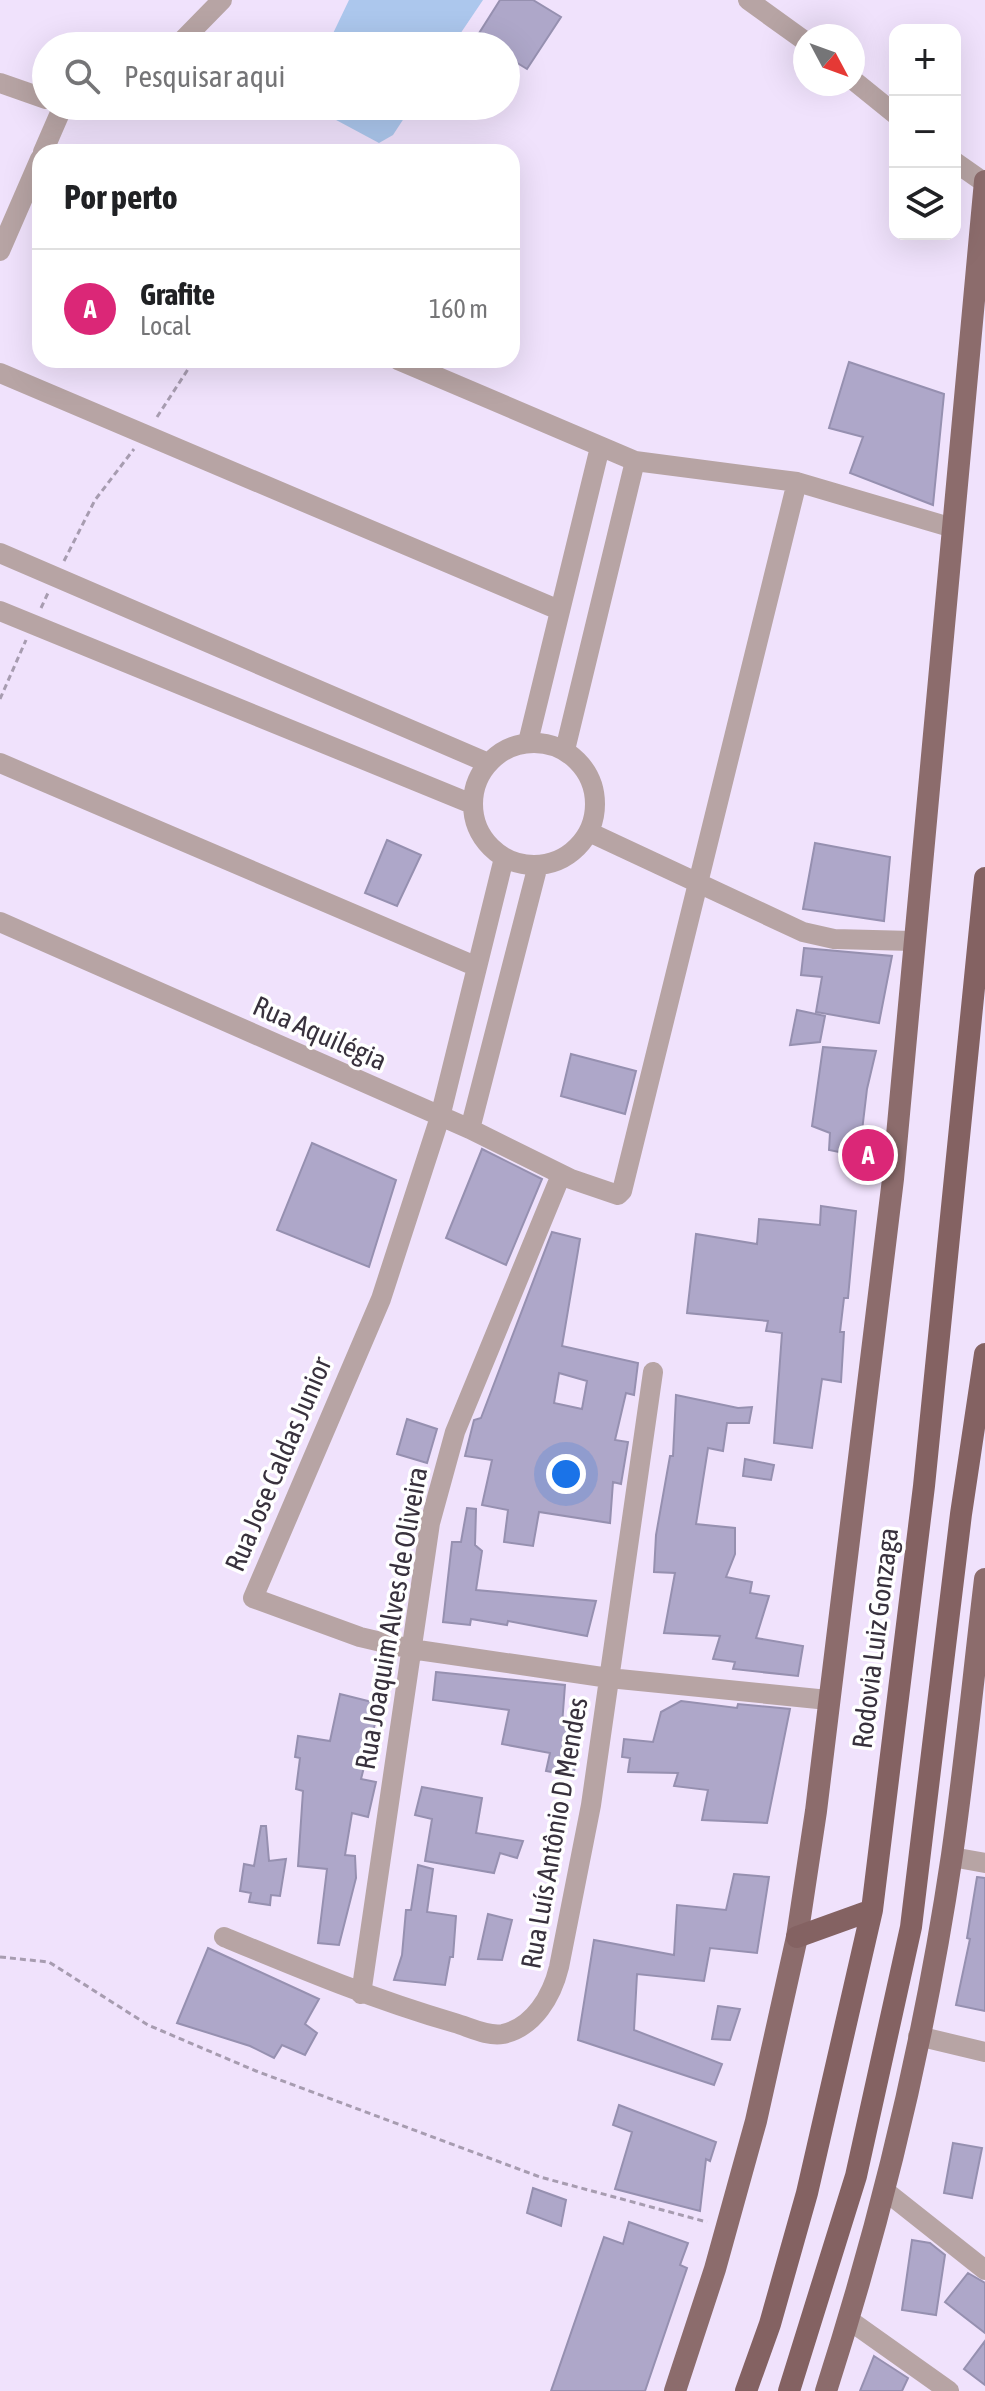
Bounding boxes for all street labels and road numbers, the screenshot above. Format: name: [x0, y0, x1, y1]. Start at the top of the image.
street label: Rua Aquilégia: [248, 989, 392, 1077]
street label: Rua Jose Caldas Junior: [218, 1351, 338, 1576]
street label: Rua Joaquim Alves de Oliveira: [349, 1464, 433, 1772]
street label: Rodovia Luiz Gonzaga: [846, 1526, 904, 1750]
street label: Rua Luís Antônio D Mendes: [514, 1695, 594, 1971]

